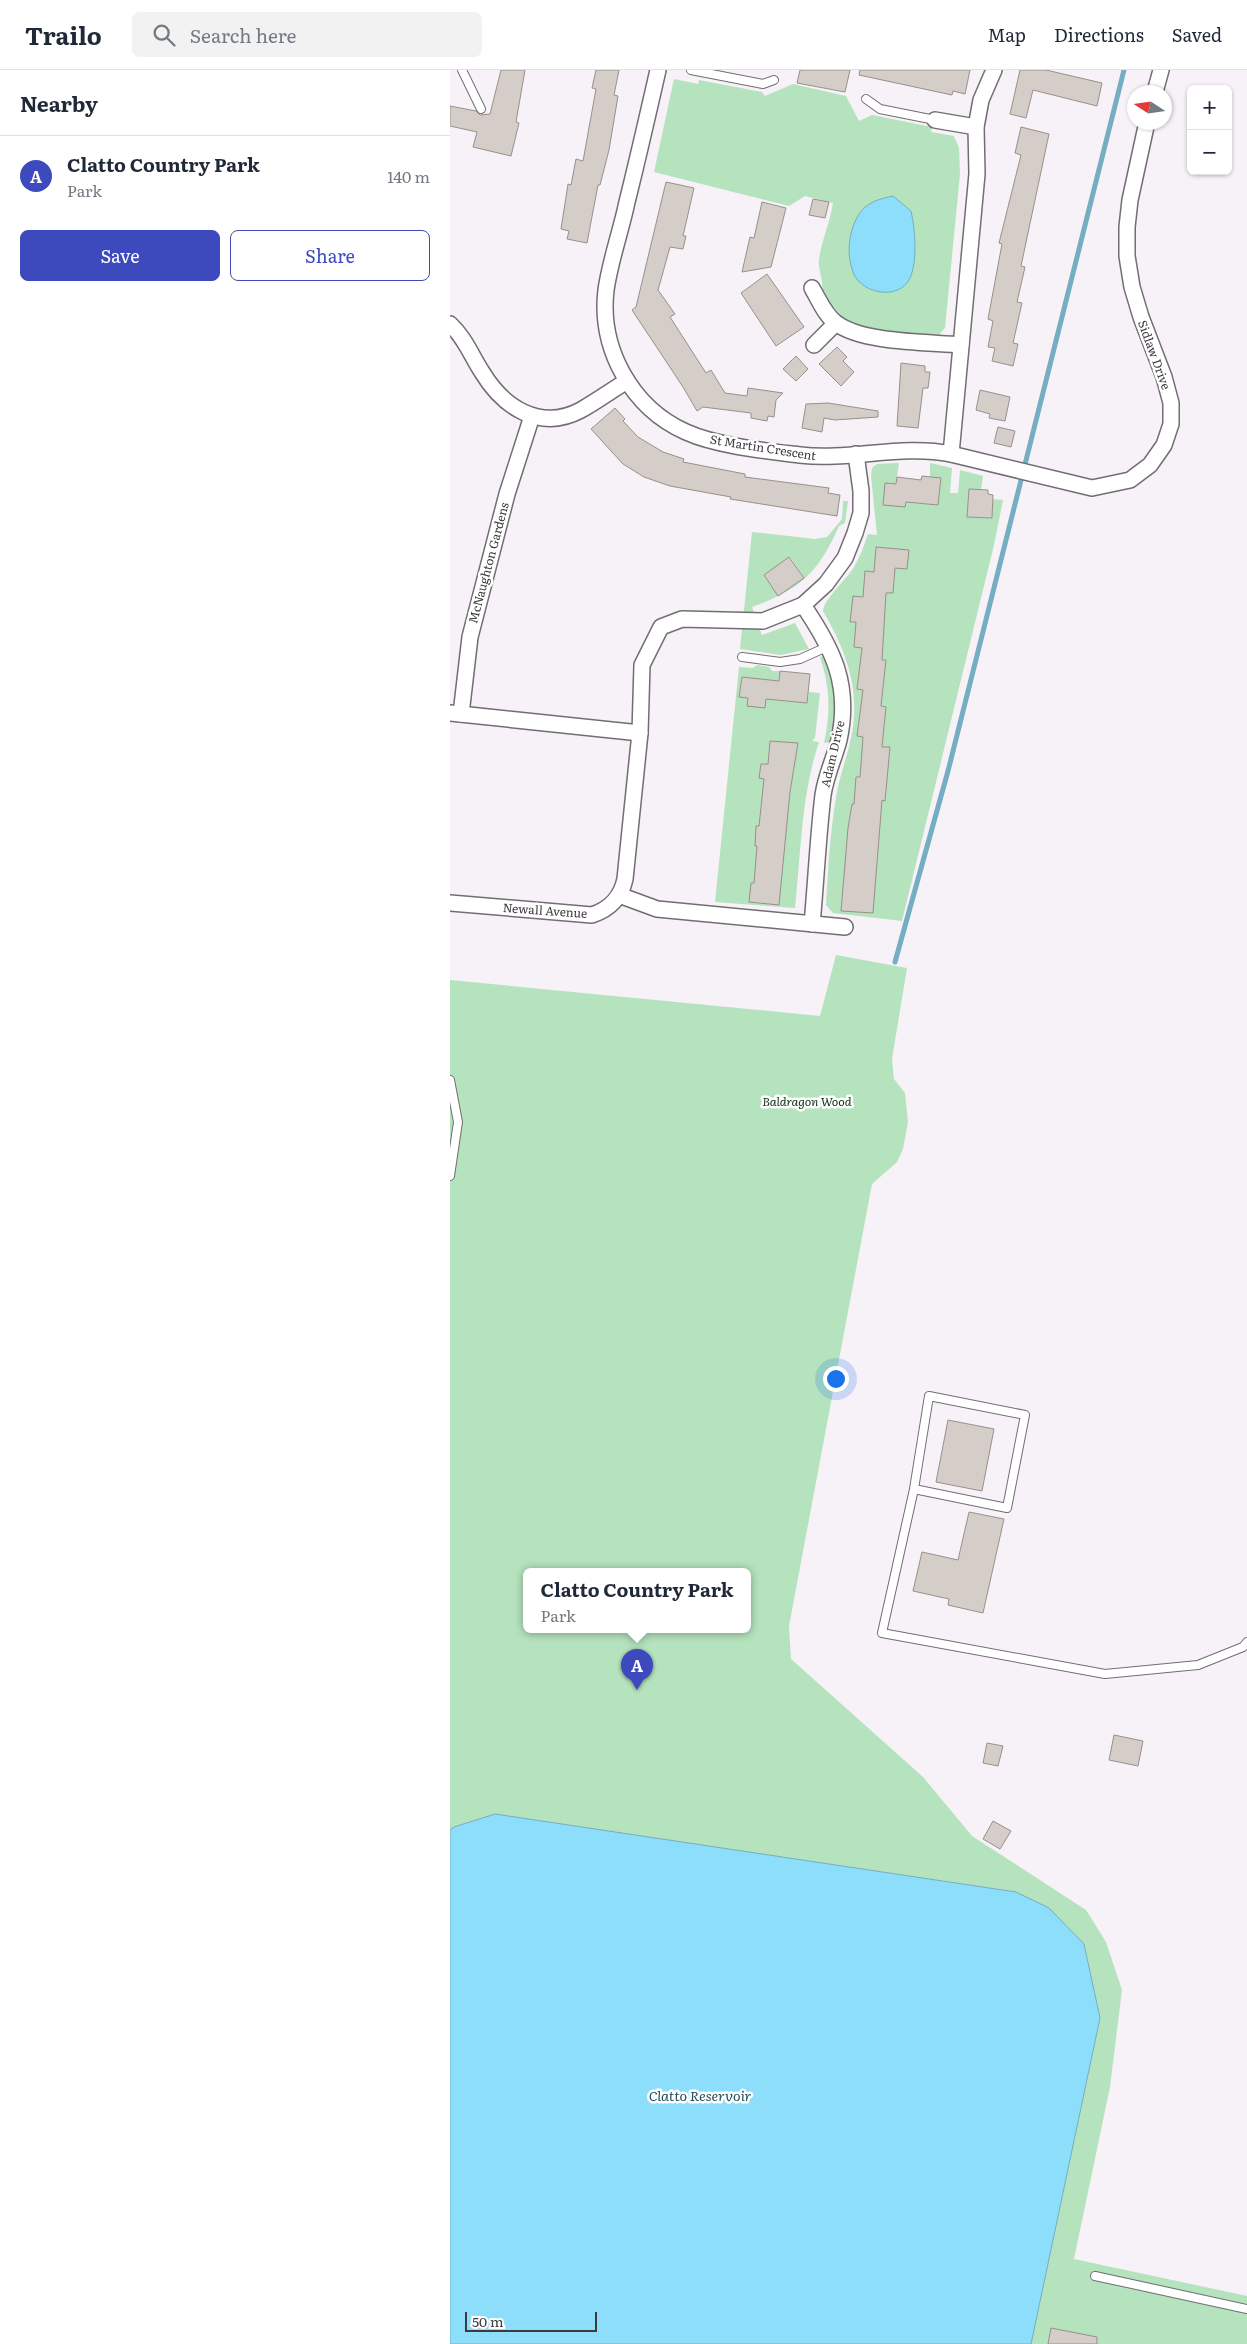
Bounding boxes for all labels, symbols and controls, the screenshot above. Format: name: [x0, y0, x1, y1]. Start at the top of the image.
search box: [132, 12, 482, 57]
text: Trailo: [25, 17, 102, 52]
icon: search: [150, 21, 178, 49]
text: Search here: [190, 21, 296, 49]
text: Map: [988, 21, 1026, 48]
text: Directions: [1054, 21, 1144, 48]
text: Saved: [1172, 21, 1222, 48]
north arrow: [1127, 85, 1172, 130]
map controls: [1187, 85, 1232, 175]
button: +: [1187, 85, 1232, 130]
text: Nearby: [20, 87, 98, 118]
button: −: [1187, 130, 1232, 175]
text: Clatto Country Park: [67, 150, 260, 178]
text: A: [30, 164, 42, 188]
text: 140 m: [387, 164, 430, 188]
text: Park: [67, 178, 102, 202]
button: Save: [20, 230, 220, 281]
button: Share: [230, 230, 430, 281]
street label: Sidlaw Drive: [1134, 317, 1176, 392]
street label: St Martin Crescent: [709, 430, 818, 464]
street label: McNaughton Gardens: [463, 500, 513, 625]
street label: Adam Drive: [816, 719, 848, 789]
street label: Newall Avenue: [502, 898, 588, 922]
park label: Baldragon Wood: [762, 1092, 852, 1110]
your location: [823, 1366, 849, 1392]
popup: [523, 1568, 751, 1633]
text: Clatto Country Park: [541, 1575, 733, 1603]
text: Park: [541, 1603, 576, 1627]
pin: A: [621, 1649, 653, 1690]
water label: Clatto Reservoir: [649, 2085, 752, 2105]
scale bar: [465, 2309, 598, 2332]
text: 50 m: [472, 2311, 504, 2331]

